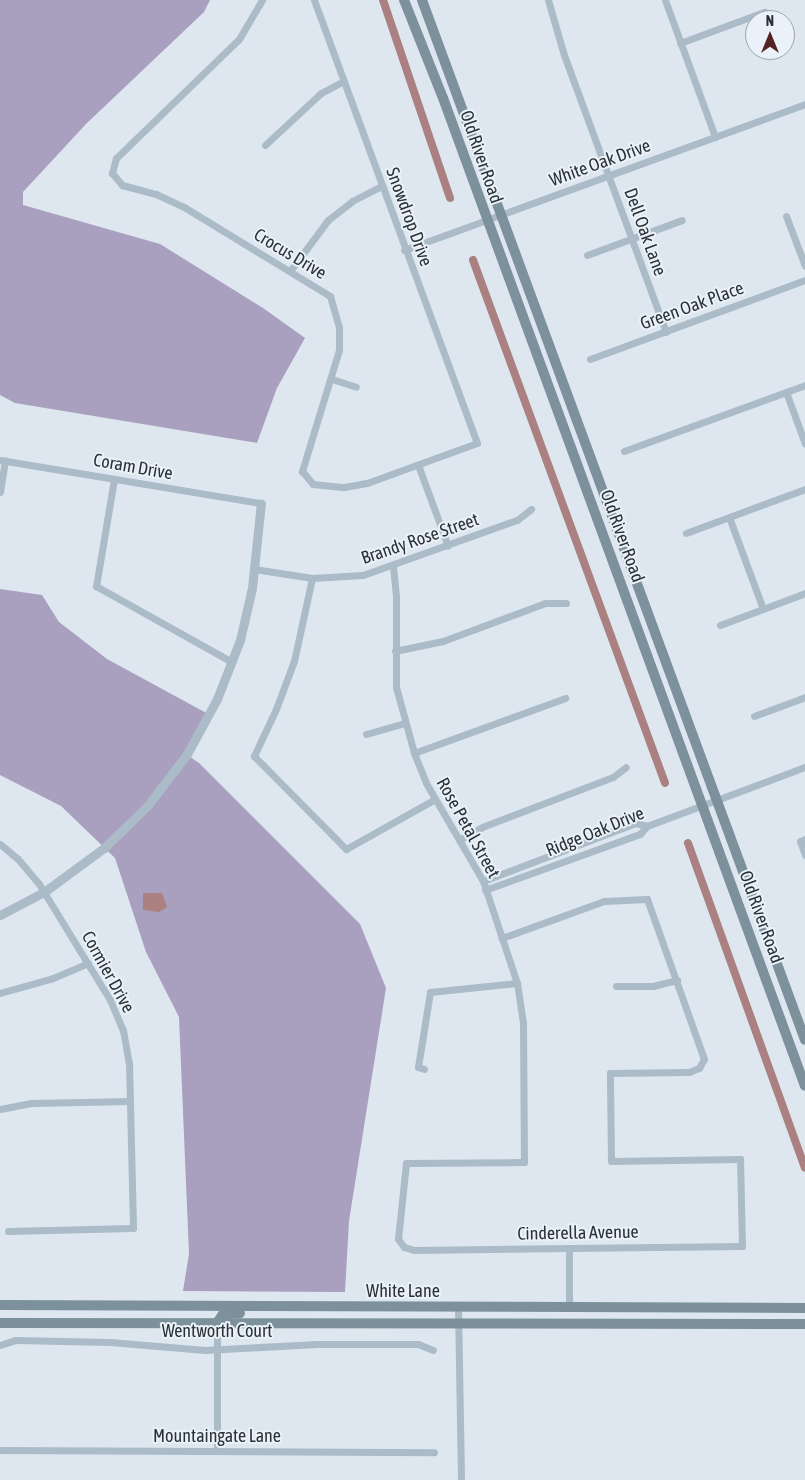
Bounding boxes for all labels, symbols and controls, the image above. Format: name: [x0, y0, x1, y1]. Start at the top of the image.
north arrow: [745, 10, 795, 60]
text: N: [766, 13, 774, 29]
street label: Old River Road: [455, 108, 507, 206]
street label: White Oak Drive: [547, 135, 653, 191]
street label: Snowdrop Drive: [381, 165, 437, 269]
street label: Dell Oak Lane: [619, 185, 671, 279]
street label: Crocus Drive: [250, 224, 330, 284]
street label: Green Oak Place: [637, 277, 747, 335]
street label: Coram Drive: [92, 449, 174, 485]
street label: Old River Road: [595, 487, 649, 585]
street label: Brandy Rose Street: [358, 509, 482, 569]
street label: Rose Petal Street: [432, 774, 504, 882]
street label: Ridge Oak Drive: [543, 803, 647, 861]
street label: Old River Road: [734, 868, 788, 966]
street label: Cormier Drive: [77, 927, 139, 1017]
street label: Cinderella Avenue: [517, 1221, 639, 1245]
street label: White Lane: [366, 1280, 440, 1302]
street label: Wentworth Court: [162, 1320, 272, 1342]
street label: Mountaingate Lane: [153, 1425, 281, 1447]

